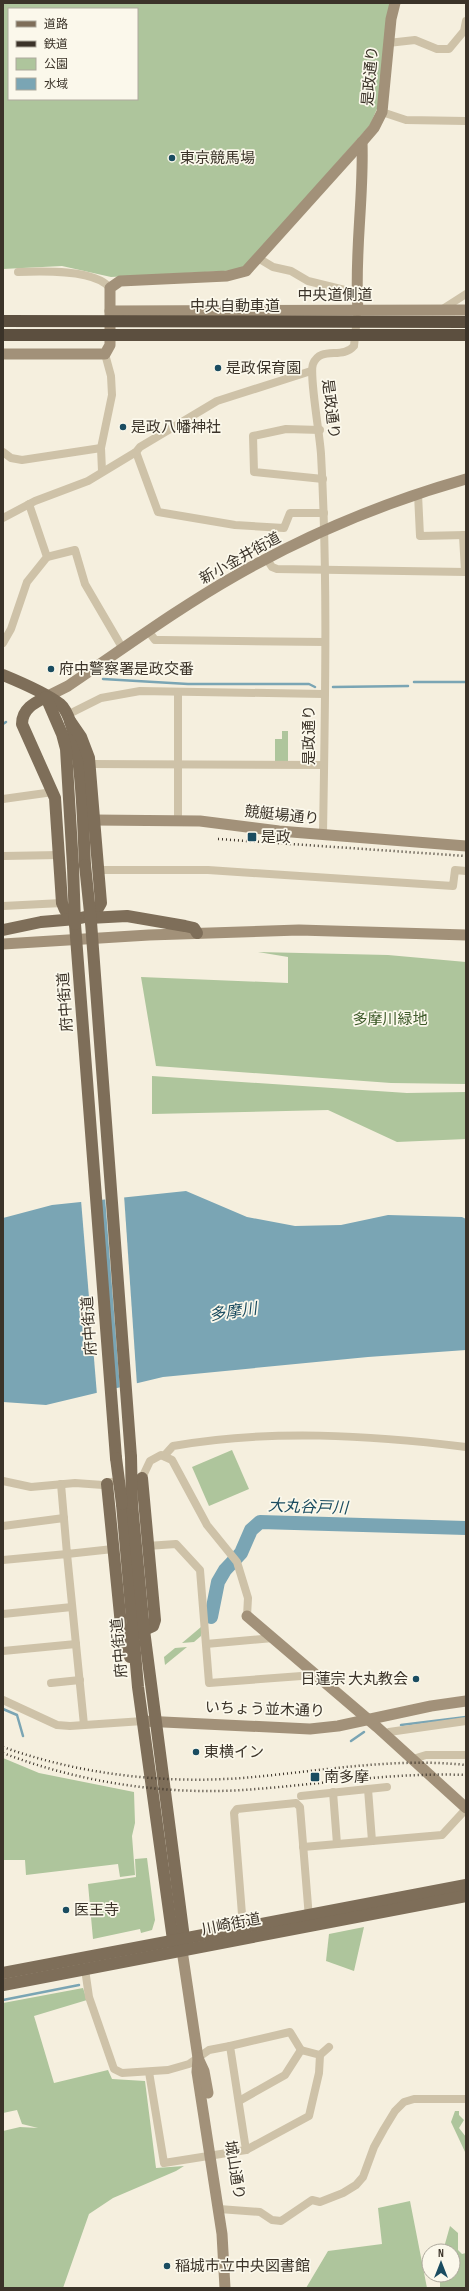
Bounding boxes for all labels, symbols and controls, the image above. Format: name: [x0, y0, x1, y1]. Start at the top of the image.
legend: [8, 8, 138, 100]
text: 道路: [44, 17, 68, 32]
text: 鉄道: [44, 37, 68, 52]
street label: 是政通り: [358, 45, 383, 107]
text: 公園: [44, 57, 68, 72]
text: 水域: [44, 77, 68, 92]
place label: 東京競馬場: [180, 149, 255, 168]
marker: 東京競馬場: [167, 153, 177, 163]
street label: 中央道側道: [297, 286, 373, 305]
street label: 中央自動車道: [190, 297, 280, 316]
place label: 是政保育園: [226, 359, 301, 378]
marker: 是政保育園: [213, 363, 223, 373]
street label: 是政通り: [317, 378, 344, 440]
place label: 是政八幡神社: [131, 418, 221, 437]
marker: 是政八幡神社: [118, 422, 128, 432]
street label: 新小金井街道: [196, 528, 284, 589]
place label: 府中警察署是政交番: [59, 660, 194, 679]
marker: 府中警察署是政交番: [46, 664, 56, 674]
street label: 是政通り: [300, 705, 319, 765]
street label: 競艇場通り: [244, 802, 320, 829]
place label: 是政: [261, 828, 291, 847]
marker: 是政: [246, 831, 258, 843]
street label: 府中街道: [54, 971, 77, 1033]
park label: 多摩川緑地: [352, 1010, 428, 1029]
street label: 府中街道: [78, 1295, 101, 1357]
water label: 多摩川: [208, 1299, 260, 1325]
water label: 大丸谷戸川: [268, 1497, 350, 1518]
street label: 府中街道: [107, 1617, 132, 1679]
place label: 日蓮宗 大丸教会: [301, 1670, 408, 1689]
marker: 日蓮宗 大丸教会: [411, 1674, 421, 1684]
street label: いちょう並木通り: [205, 1698, 325, 1721]
place label: 東横イン: [204, 1743, 264, 1762]
marker: 東横イン: [191, 1747, 201, 1757]
place label: 南多摩: [324, 1768, 369, 1787]
marker: 南多摩: [309, 1771, 321, 1783]
place label: 医王寺: [74, 1901, 119, 1920]
marker: 医王寺: [61, 1905, 71, 1915]
street label: 川崎街道: [200, 1909, 262, 1940]
street label: 城山通り: [220, 2139, 249, 2201]
north arrow: [421, 2243, 461, 2283]
text: N: [438, 2247, 444, 2260]
place label: 稲城市立中央図書館: [175, 2257, 310, 2276]
marker: 稲城市立中央図書館: [162, 2261, 172, 2271]

